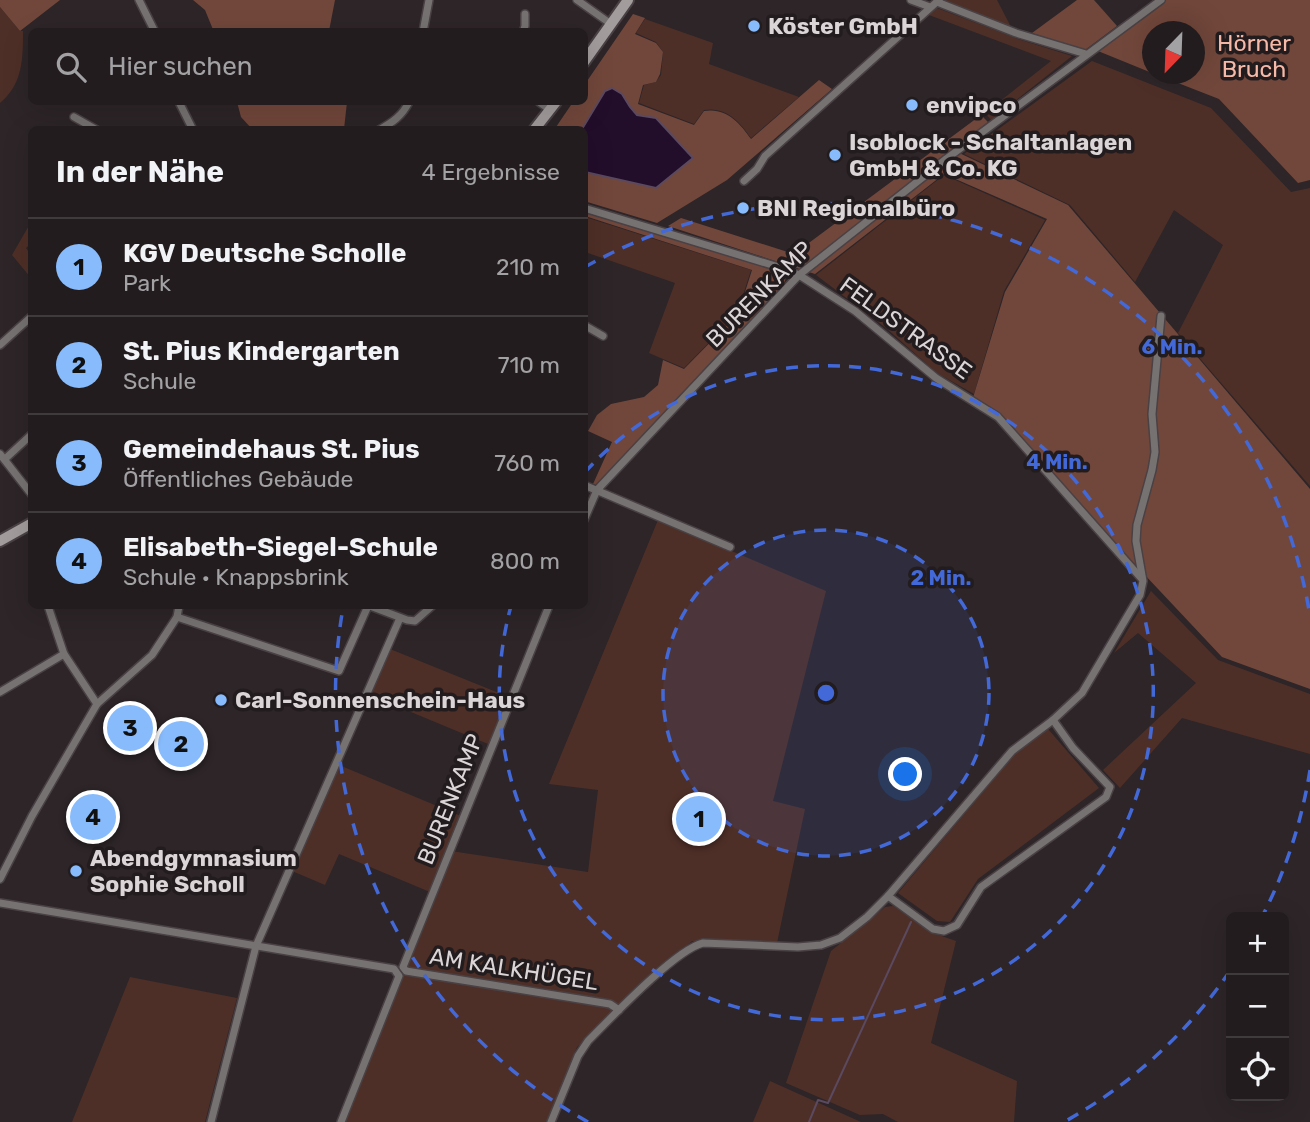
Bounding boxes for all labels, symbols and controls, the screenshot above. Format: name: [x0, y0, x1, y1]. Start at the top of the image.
place label: Köster GmbH: [768, 12, 918, 40]
marker: Köster GmbH: [746, 18, 762, 34]
north arrow: [1142, 21, 1205, 84]
search box: [28, 28, 588, 105]
park label: Hörner Bruch: [1217, 29, 1291, 83]
icon: search: [52, 48, 90, 86]
text: Hier suchen: [108, 51, 253, 82]
place label: envipco: [926, 91, 1016, 119]
marker: envipco: [904, 97, 920, 113]
place label: Isoblock - Schaltanlagen GmbH & Co. KG: [849, 128, 1132, 182]
marker: Isoblock - Schaltanlagen GmbH & Co. KG: [827, 147, 843, 163]
text: In der Nähe: [56, 154, 224, 190]
text: 4 Ergebnisse: [422, 158, 560, 186]
place label: BNI Regionalbüro: [757, 194, 955, 222]
marker: BNI Regionalbüro: [735, 200, 751, 216]
street label: BURENKAMP: [700, 235, 818, 353]
text: KGV Deutsche Scholle: [123, 238, 406, 269]
text: 1: [73, 253, 85, 281]
text: 210 m: [496, 253, 560, 281]
text: Park: [123, 269, 171, 297]
street label: FELDSTRASSE: [835, 271, 977, 385]
text: 6 Min.: [1141, 334, 1203, 359]
text: St. Pius Kindergarten: [123, 336, 400, 367]
text: 2: [72, 351, 86, 379]
text: 710 m: [498, 351, 560, 379]
text: Schule: [123, 367, 196, 395]
text: Gemeindehaus St. Pius: [123, 434, 420, 465]
text: 3: [71, 449, 87, 477]
text: 760 m: [494, 449, 560, 477]
text: 4 Min.: [1026, 449, 1088, 474]
text: Öffentliches Gebäude: [123, 465, 353, 493]
text: Elisabeth-Siegel-Schule: [123, 532, 438, 563]
text: 4: [71, 547, 87, 575]
text: 800 m: [490, 547, 560, 575]
text: Schule · Knappsbrink: [123, 563, 349, 591]
text: 2 Min.: [911, 565, 971, 590]
centre of rings: [814, 681, 838, 705]
place label: Carl-Sonnenschein-Haus: [235, 686, 525, 714]
marker: Carl-Sonnenschein-Haus: [213, 692, 229, 708]
pin: 3: [107, 702, 153, 754]
pin: 2: [158, 718, 204, 770]
street label: BURENKAMP: [411, 729, 489, 869]
your location: [888, 757, 922, 791]
pin: 4: [70, 791, 116, 843]
pin: 1: [676, 793, 722, 845]
place label: Abendgymnasium Sophie Scholl: [90, 844, 297, 898]
marker: Abendgymnasium Sophie Scholl: [68, 863, 84, 879]
map controls: [1226, 912, 1289, 1101]
button: +: [1226, 912, 1289, 975]
street label: AM KALKHÜGEL: [428, 942, 600, 996]
button: −: [1226, 975, 1289, 1038]
button: locate: [1226, 1038, 1289, 1101]

